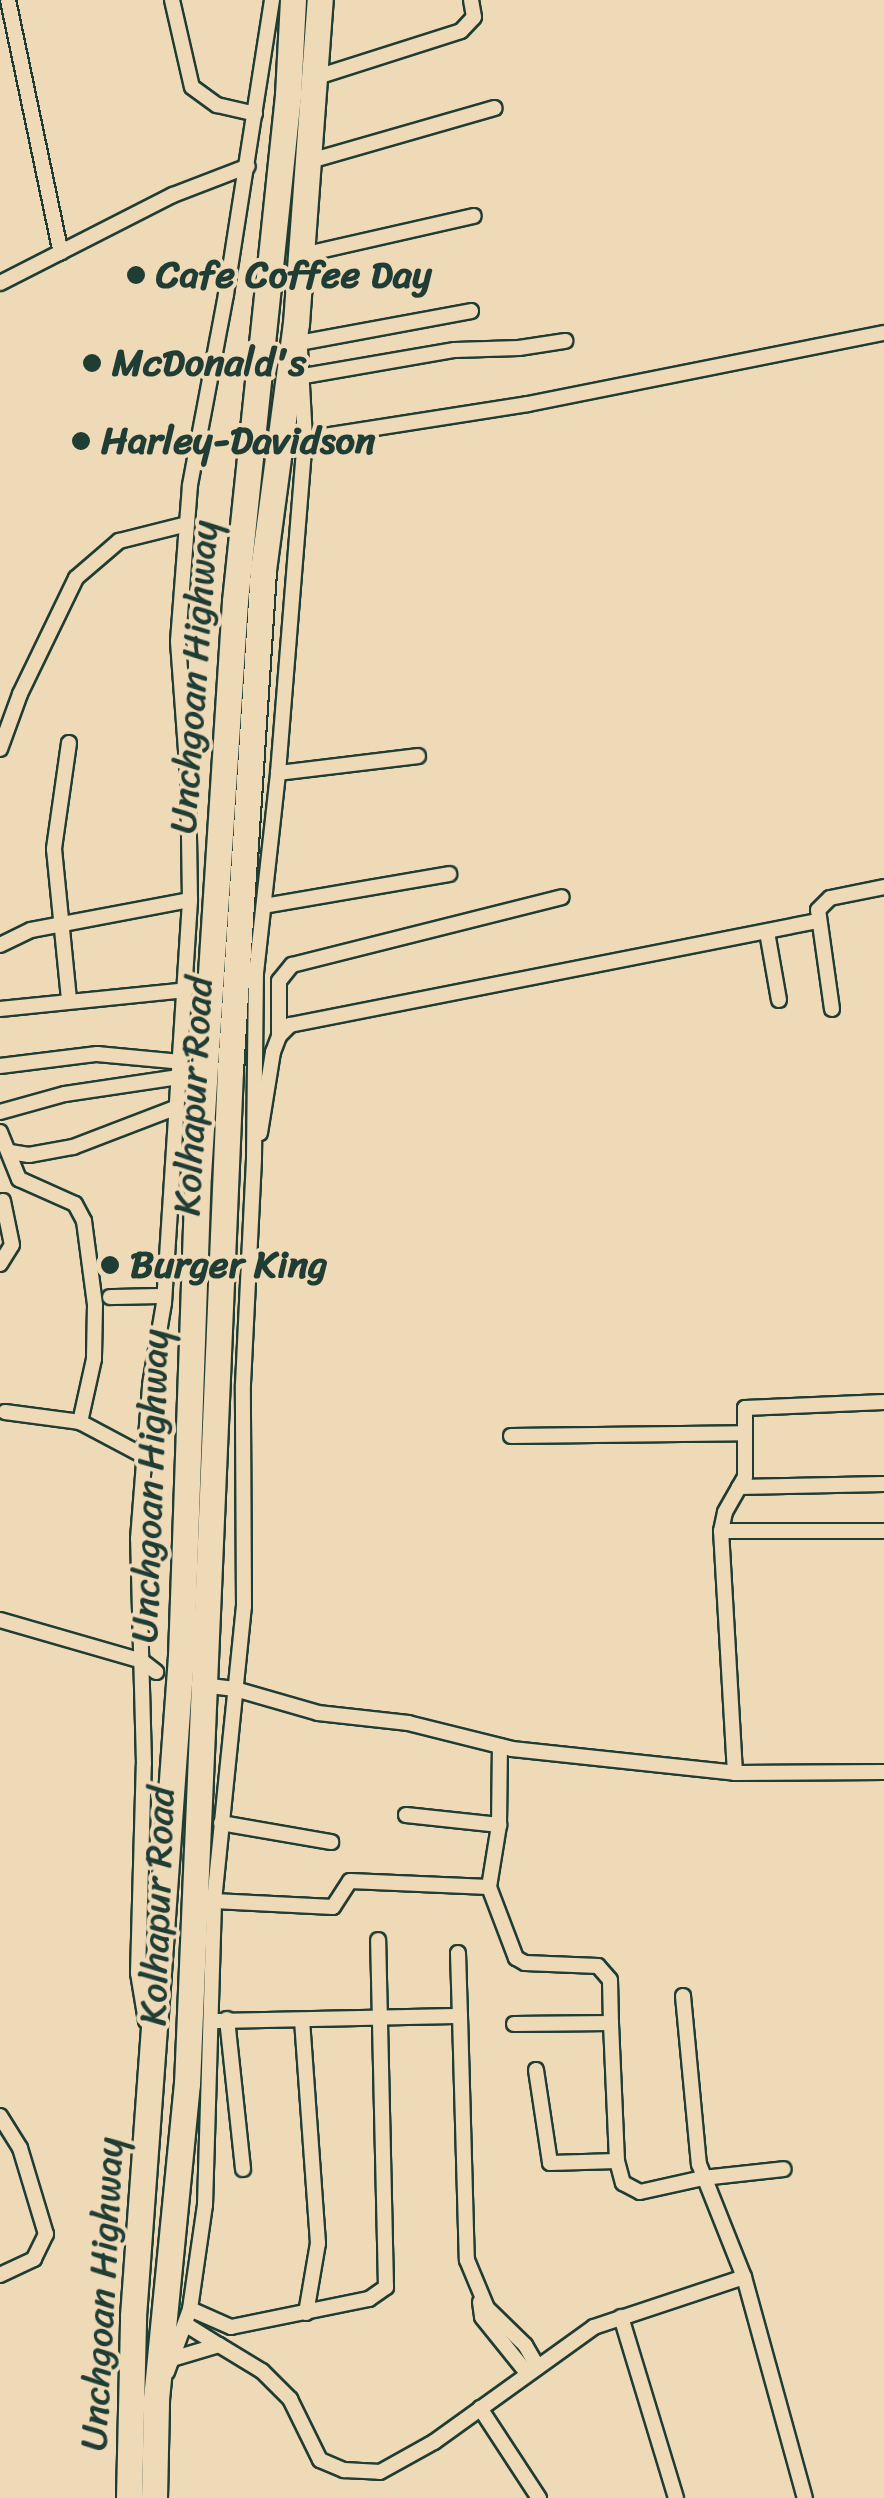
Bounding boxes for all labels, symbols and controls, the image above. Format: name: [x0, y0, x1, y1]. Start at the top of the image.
place label: Cafe Coffee Day: [156, 252, 431, 298]
marker: Cafe Coffee Day: [125, 264, 147, 286]
place label: McDonald's: [112, 340, 306, 386]
marker: McDonald's: [81, 352, 103, 374]
place label: Harley-Davidson: [101, 418, 375, 464]
marker: Harley-Davidson: [70, 430, 92, 452]
street label: Unchgoan Highway: [160, 519, 228, 835]
street label: Kolhapur Road: [164, 975, 222, 1217]
place label: Burger King: [130, 1242, 327, 1288]
marker: Burger King: [99, 1254, 121, 1276]
street label: Unchgoan Highway: [122, 1328, 178, 1644]
street label: Kolhapur Road: [130, 1785, 184, 2027]
street label: Unchgoan Highway: [71, 2136, 133, 2452]

